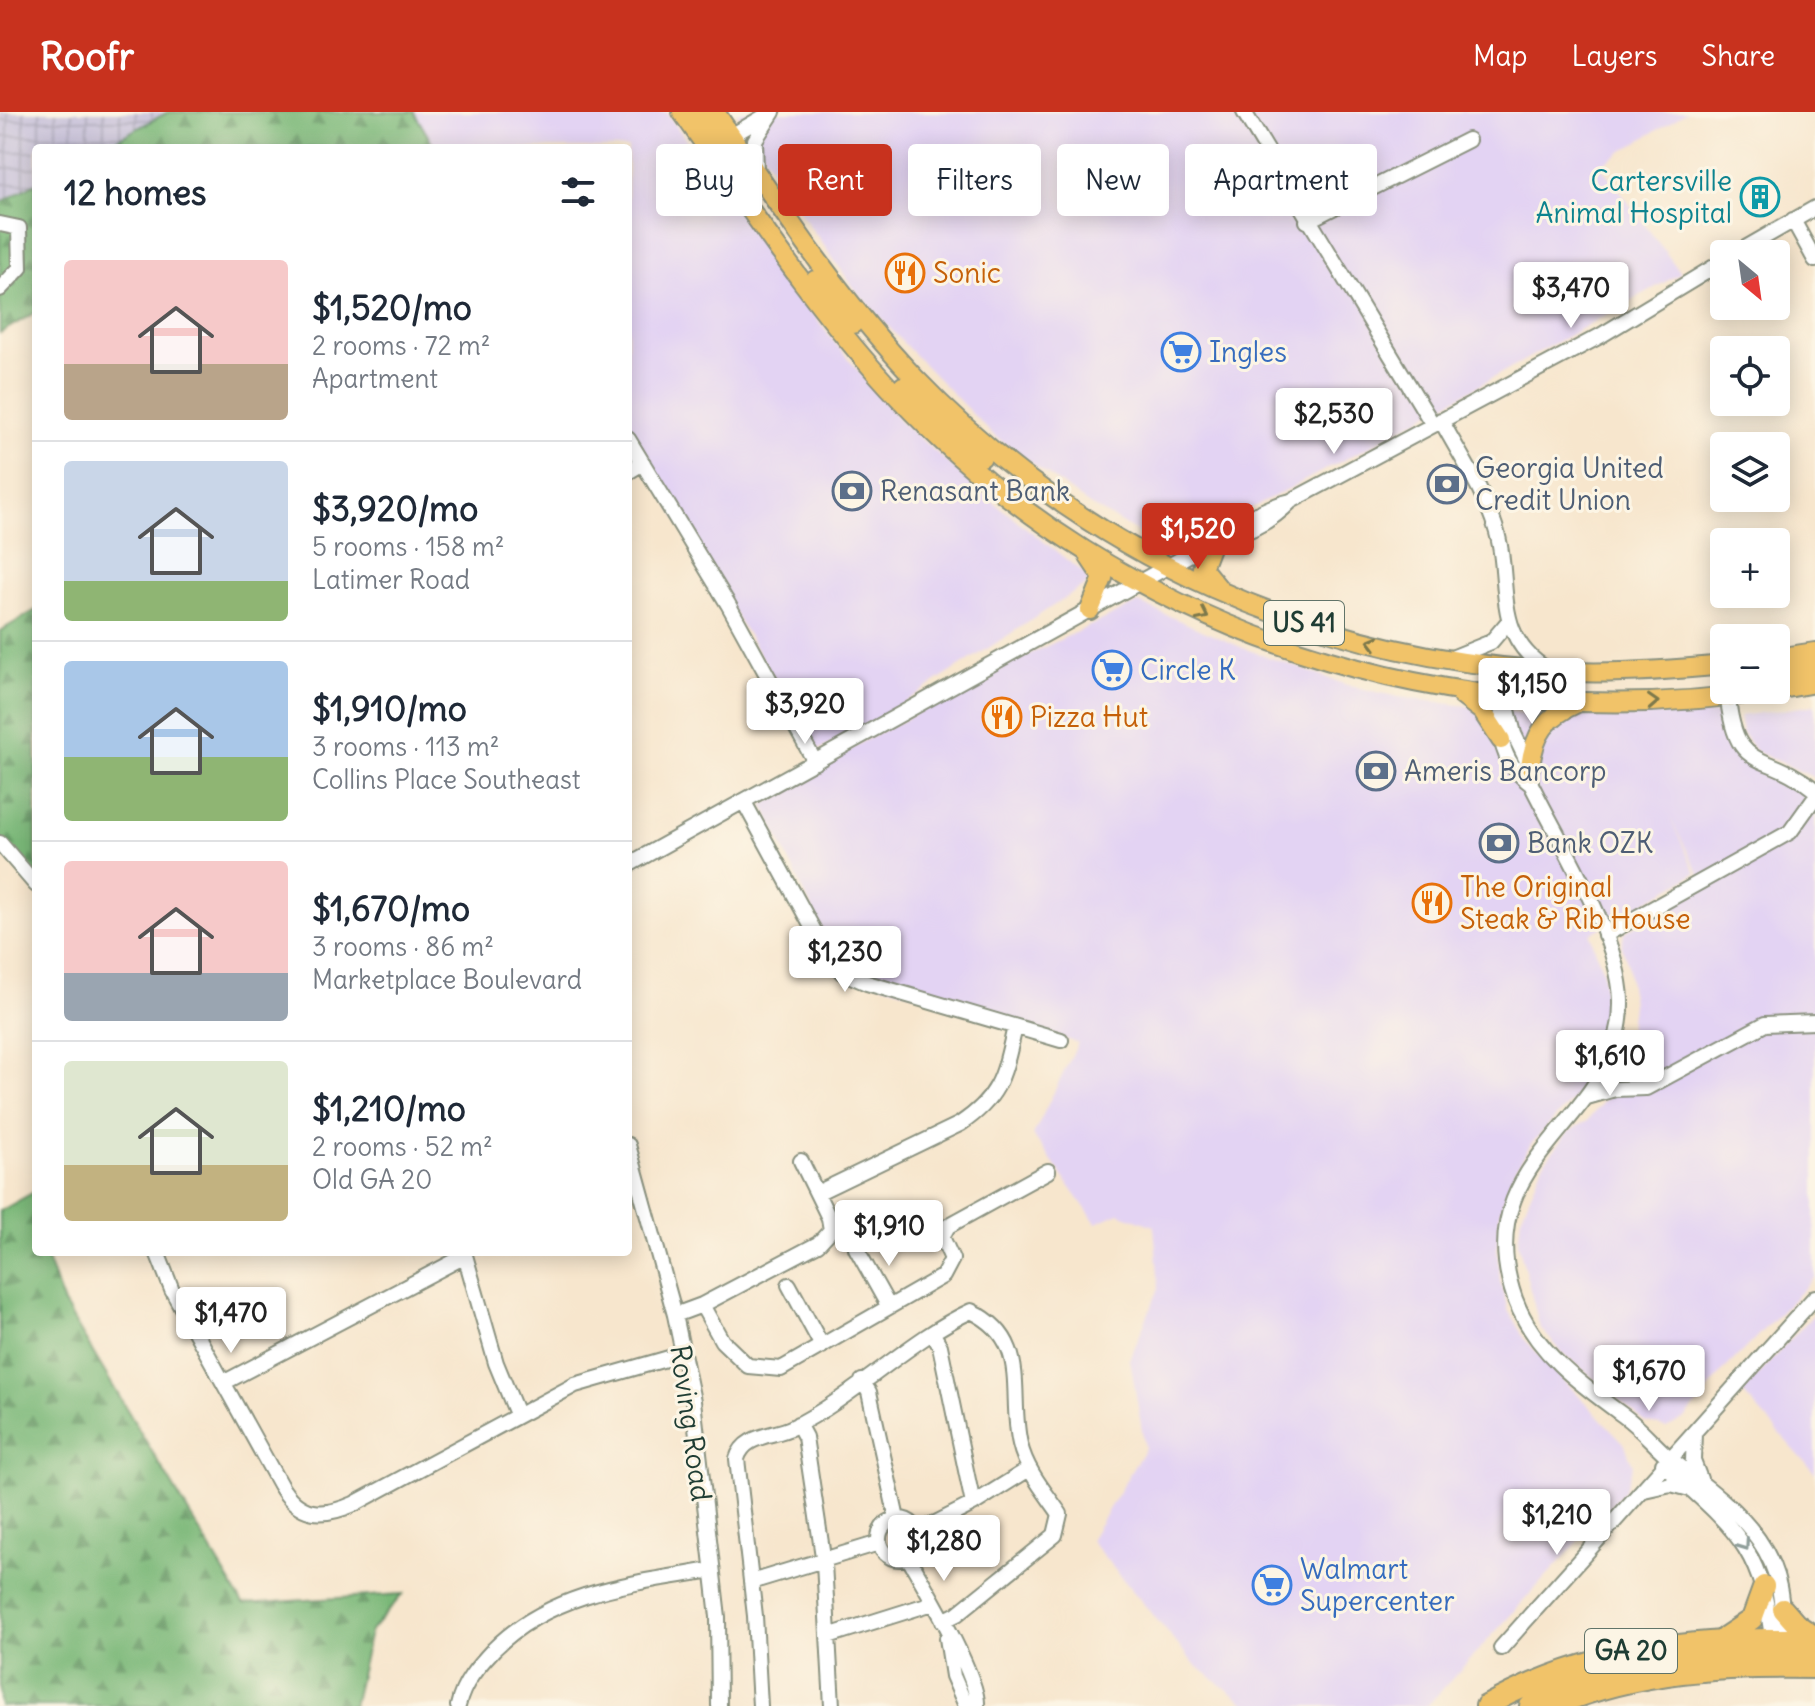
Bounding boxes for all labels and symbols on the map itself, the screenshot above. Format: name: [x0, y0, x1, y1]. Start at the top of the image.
place label: Cartersville Animal Hospital: [1536, 163, 1732, 231]
building icon: Cartersville Animal Hospital: [1739, 176, 1781, 218]
north arrow: [1710, 240, 1790, 320]
restaurant icon: Sonic: [884, 252, 926, 294]
place label: Sonic: [933, 255, 1001, 291]
pin: $3,470: [1506, 262, 1636, 330]
supermarket icon: Ingles: [1160, 331, 1202, 373]
place label: Ingles: [1209, 334, 1287, 370]
pin: $2,530: [1269, 388, 1399, 456]
place label: Georgia United Credit Union: [1475, 450, 1664, 518]
bank icon: Georgia United Credit Union: [1426, 463, 1468, 505]
bank icon: Renasant Bank: [831, 470, 873, 512]
place label: Renasant Bank: [880, 473, 1070, 509]
pin: $1,520: [1133, 503, 1263, 571]
road number: US 41: [1264, 601, 1344, 645]
one-way arrow: [1194, 605, 1209, 621]
one-way arrow: [1367, 634, 1381, 651]
supermarket icon: Circle K: [1091, 649, 1133, 691]
place label: Circle K: [1140, 652, 1235, 688]
pin: $1,150: [1467, 658, 1597, 726]
pin: $3,920: [740, 678, 870, 746]
one-way arrow: [1647, 694, 1660, 711]
restaurant icon: Pizza Hut: [981, 696, 1023, 738]
place label: Pizza Hut: [1030, 699, 1148, 735]
bank icon: Ameris Bancorp: [1355, 750, 1397, 792]
place label: Ameris Bancorp: [1404, 753, 1606, 789]
bank icon: Bank OZK: [1478, 822, 1520, 864]
place label: Bank OZK: [1527, 825, 1653, 861]
place label: The Original Steak & Rib House: [1460, 869, 1691, 937]
restaurant icon: The Original Steak & Rib House: [1411, 882, 1453, 924]
pin: $1,230: [780, 926, 910, 994]
pin: $1,610: [1545, 1030, 1675, 1098]
pin: $1,910: [824, 1200, 954, 1268]
pin: $1,470: [166, 1287, 296, 1355]
street label: Roving Road: [662, 1343, 720, 1503]
pin: $1,670: [1584, 1345, 1714, 1413]
pin: $1,210: [1492, 1489, 1622, 1557]
pin: $1,280: [879, 1515, 1009, 1583]
one-way arrow: [1734, 1536, 1749, 1551]
place label: Walmart Supercenter: [1300, 1551, 1455, 1619]
supermarket icon: Walmart Supercenter: [1251, 1564, 1293, 1606]
road number: GA 20: [1585, 1629, 1677, 1673]

